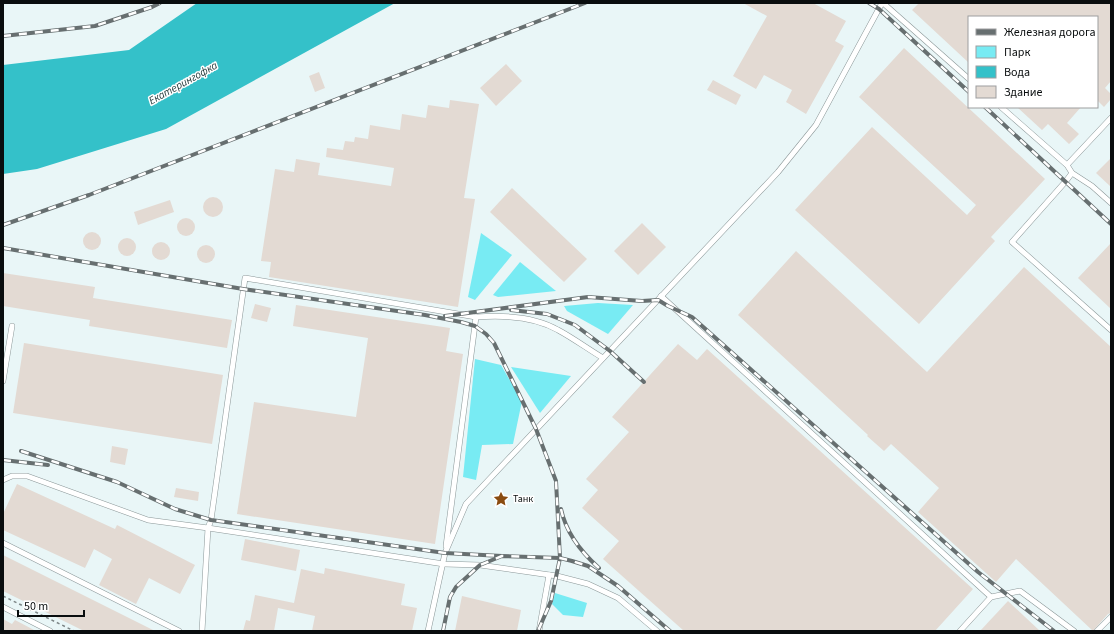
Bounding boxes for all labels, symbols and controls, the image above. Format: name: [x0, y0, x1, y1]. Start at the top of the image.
legend: [968, 16, 1098, 108]
text: Железная дорога: [1004, 24, 1096, 41]
text: Парк: [1004, 44, 1030, 61]
water label: Екатерингофка: [146, 58, 220, 108]
text: Вода: [1004, 64, 1030, 81]
text: Здание: [1004, 84, 1043, 101]
place icon: Танк: [492, 490, 510, 508]
place label: Танк: [513, 492, 533, 506]
scale bar: [18, 592, 84, 618]
text: 50 m: [24, 598, 48, 615]

